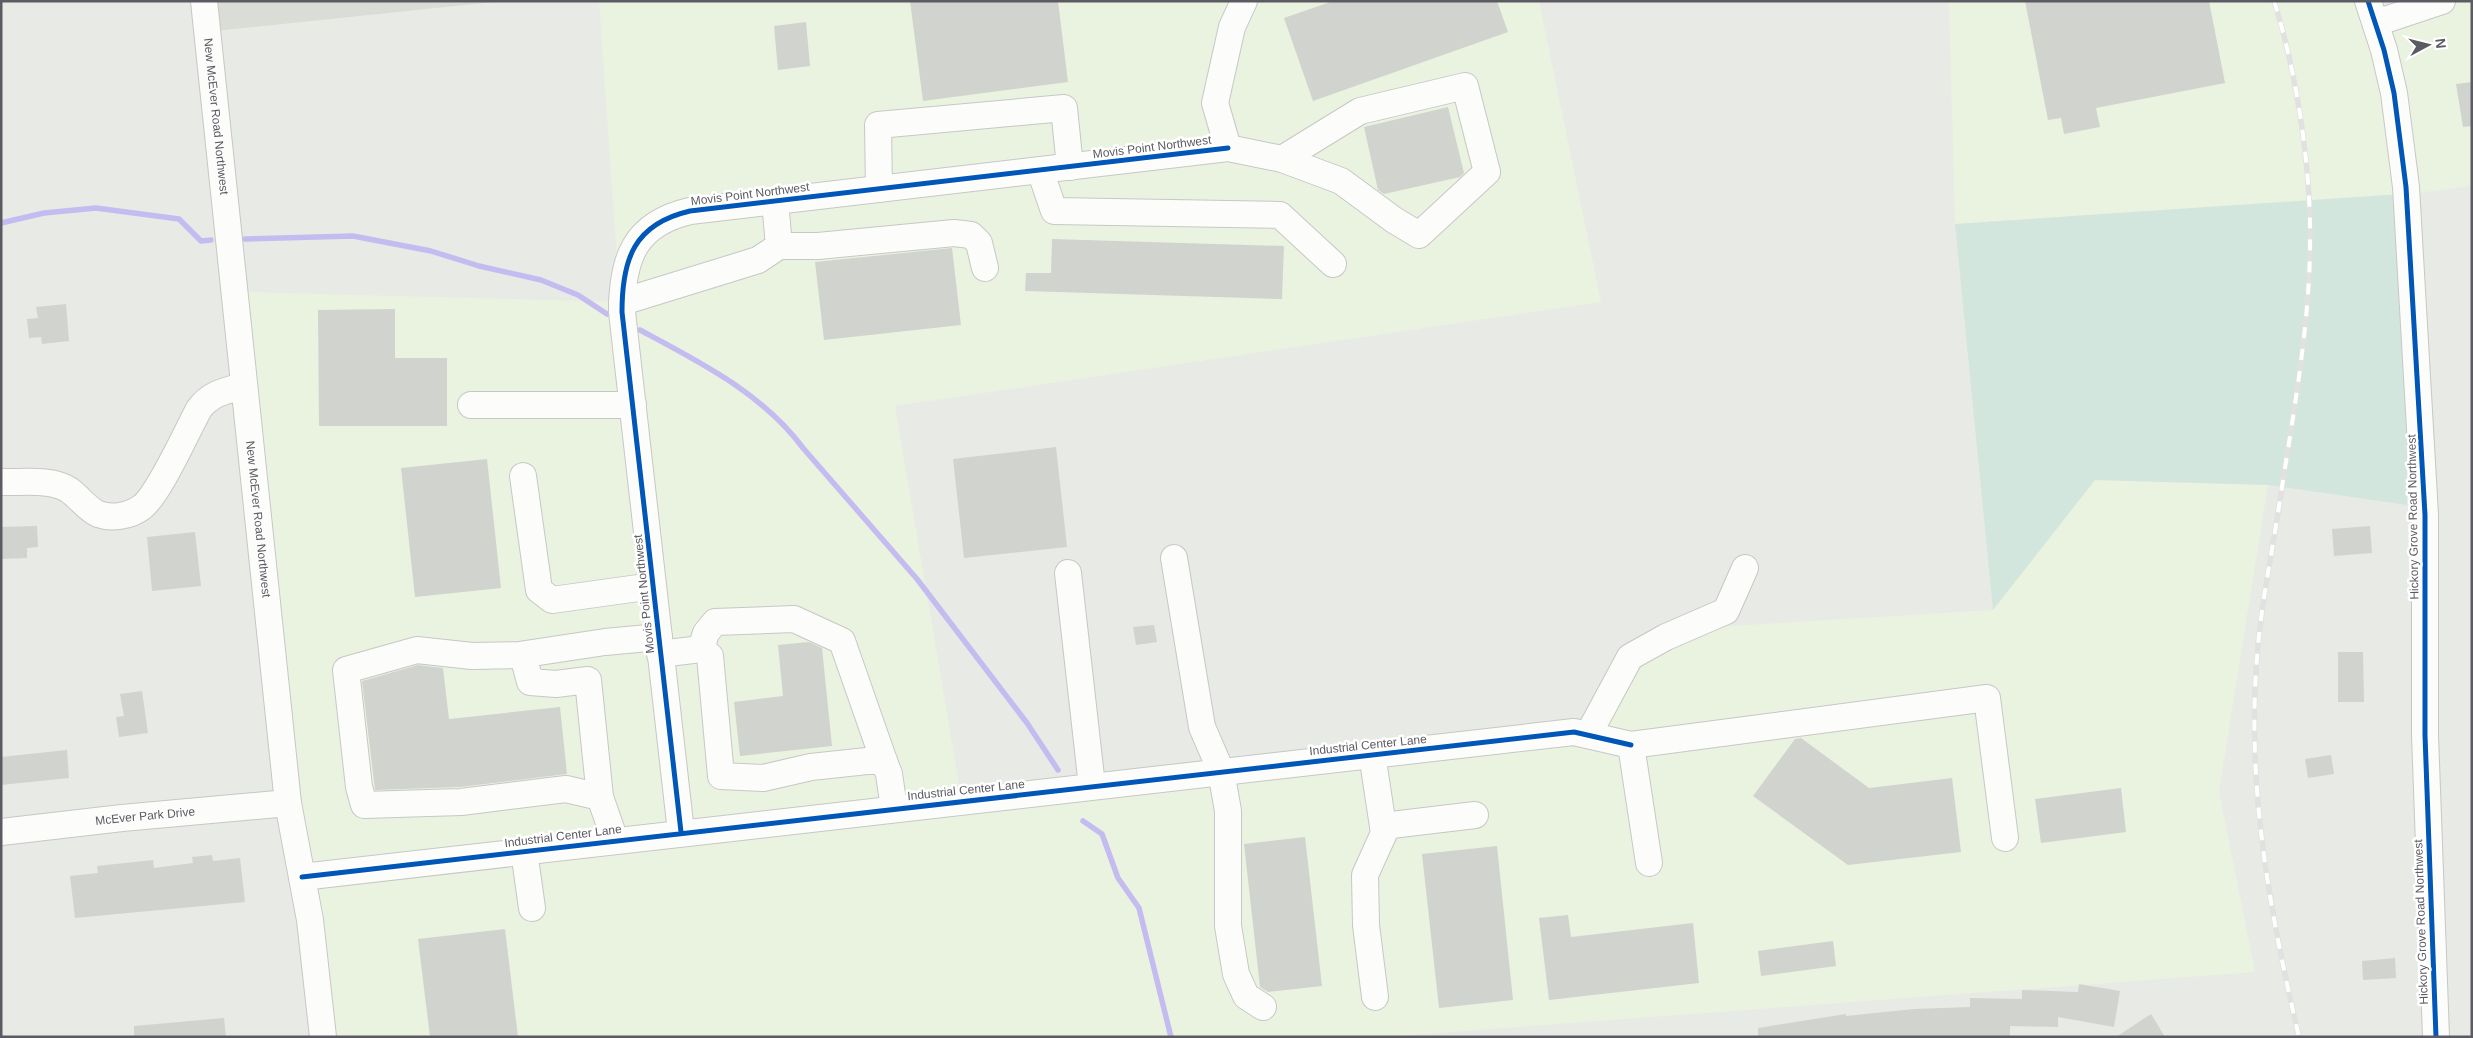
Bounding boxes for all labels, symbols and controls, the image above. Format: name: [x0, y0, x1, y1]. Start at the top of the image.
north arrow: [2403, 20, 2453, 70]
street label: New McEver Road Northwest: [201, 37, 231, 196]
text: N: [2432, 37, 2449, 49]
street label: Movis Point Northwest: [1092, 133, 1213, 161]
street label: Movis Point Northwest: [690, 180, 811, 208]
street label: Hickory Grove Road Northwest: [2405, 434, 2421, 600]
street label: New McEver Road Northwest: [243, 440, 274, 599]
street label: Movis Point Northwest: [631, 533, 657, 654]
street label: Industrial Center Lane: [1309, 732, 1428, 758]
street label: Industrial Center Lane: [907, 777, 1026, 803]
street label: McEver Park Drive: [95, 804, 196, 828]
street label: Industrial Center Lane: [504, 822, 623, 850]
street label: Hickory Grove Road Northwest: [2411, 838, 2431, 1005]

